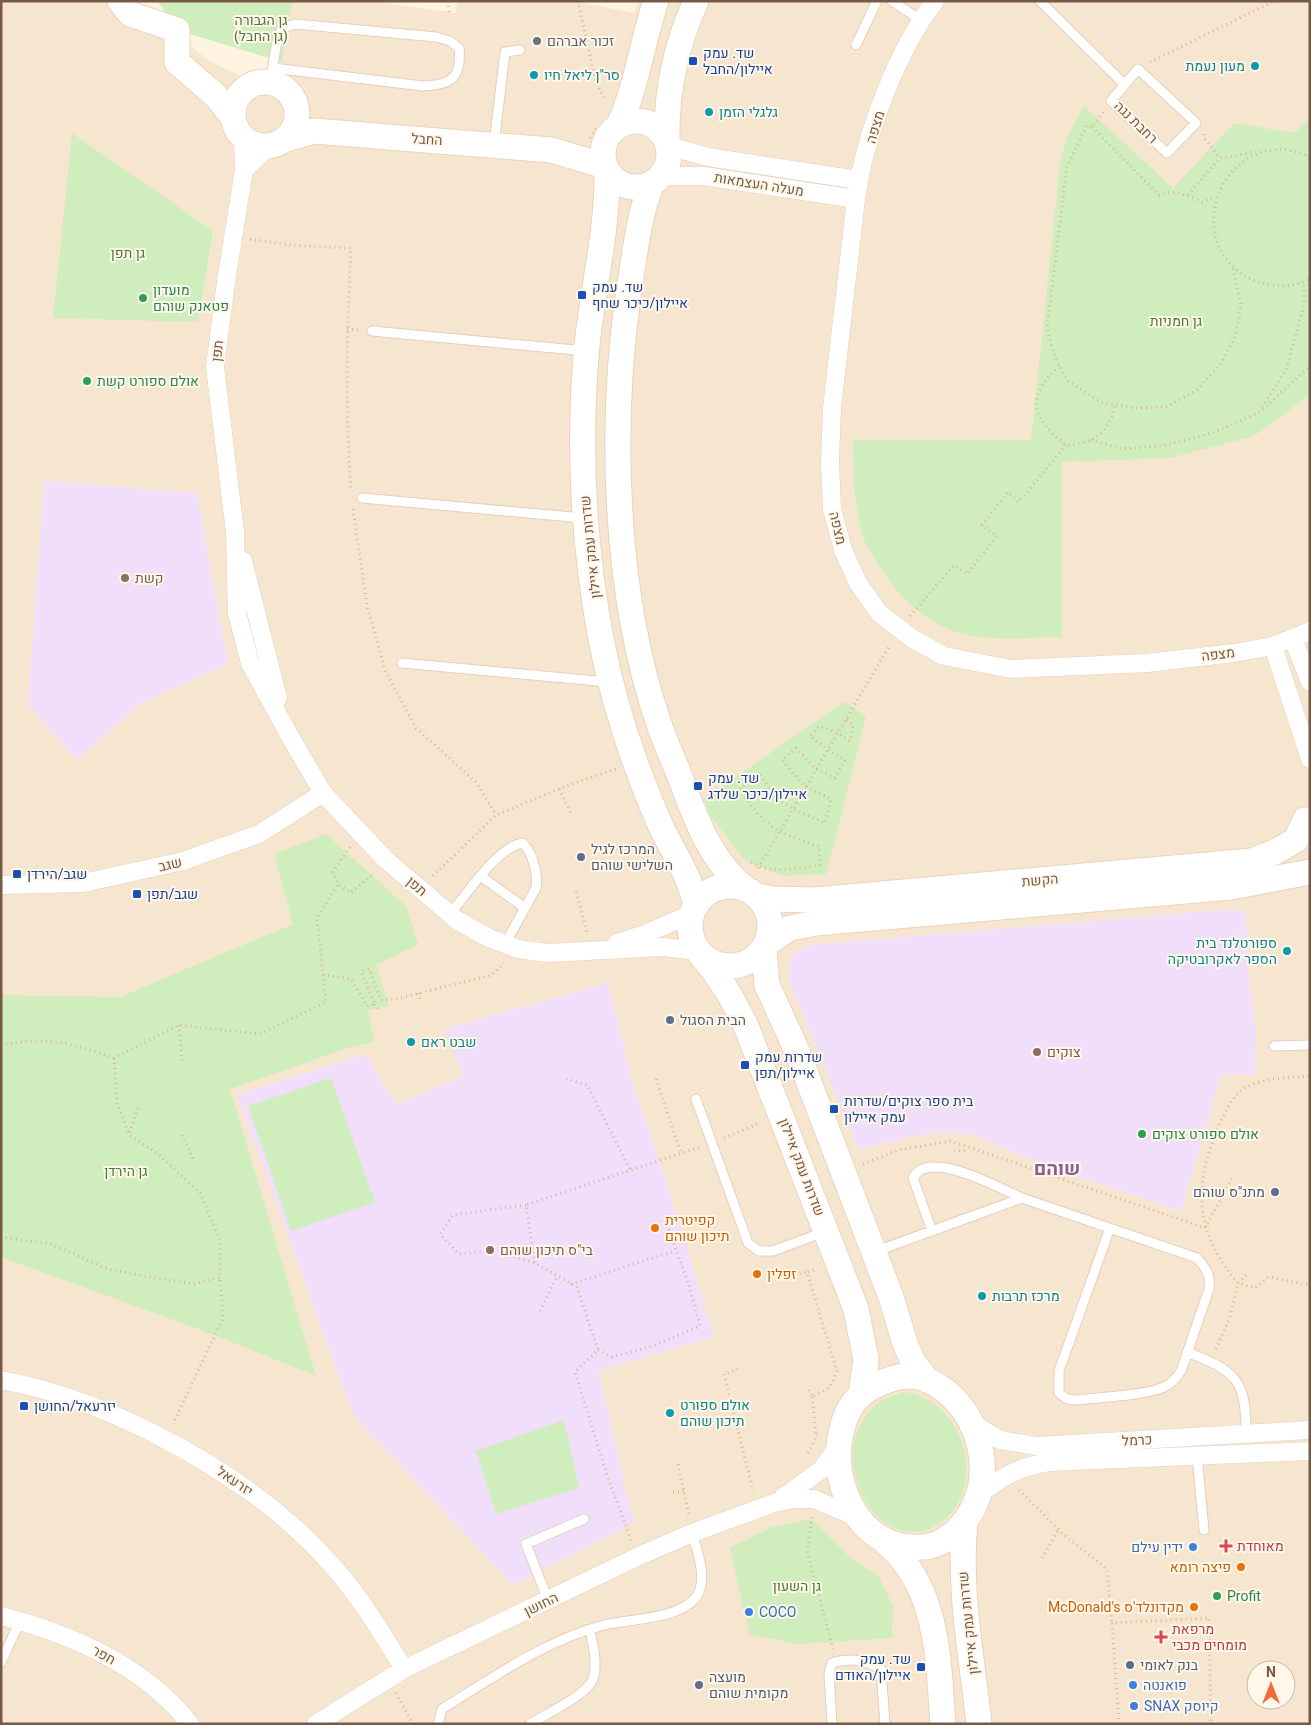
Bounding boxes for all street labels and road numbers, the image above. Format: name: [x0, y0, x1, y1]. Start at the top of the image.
street label: רחבת נגה: [1111, 98, 1161, 146]
street label: מצפה: [862, 109, 888, 145]
street label: החבל: [411, 130, 443, 148]
street label: מעלה העצמאות: [713, 169, 805, 199]
street label: תפן: [208, 339, 226, 363]
street label: שדרות עמק איילון: [577, 495, 603, 599]
street label: מצפה: [826, 510, 850, 546]
street label: מצפה: [1200, 644, 1236, 664]
street label: שגב: [157, 854, 183, 874]
street label: הקשת: [1021, 870, 1059, 890]
street label: תפן: [404, 873, 430, 899]
street label: שדרות עמק איילון: [776, 1116, 828, 1218]
street label: כרמל: [1121, 1431, 1153, 1449]
street label: יזרעאל: [214, 1463, 256, 1499]
street label: שדרות עמק איילון: [955, 1571, 981, 1675]
street label: החושן: [521, 1589, 561, 1619]
street label: חפר: [90, 1642, 118, 1668]

